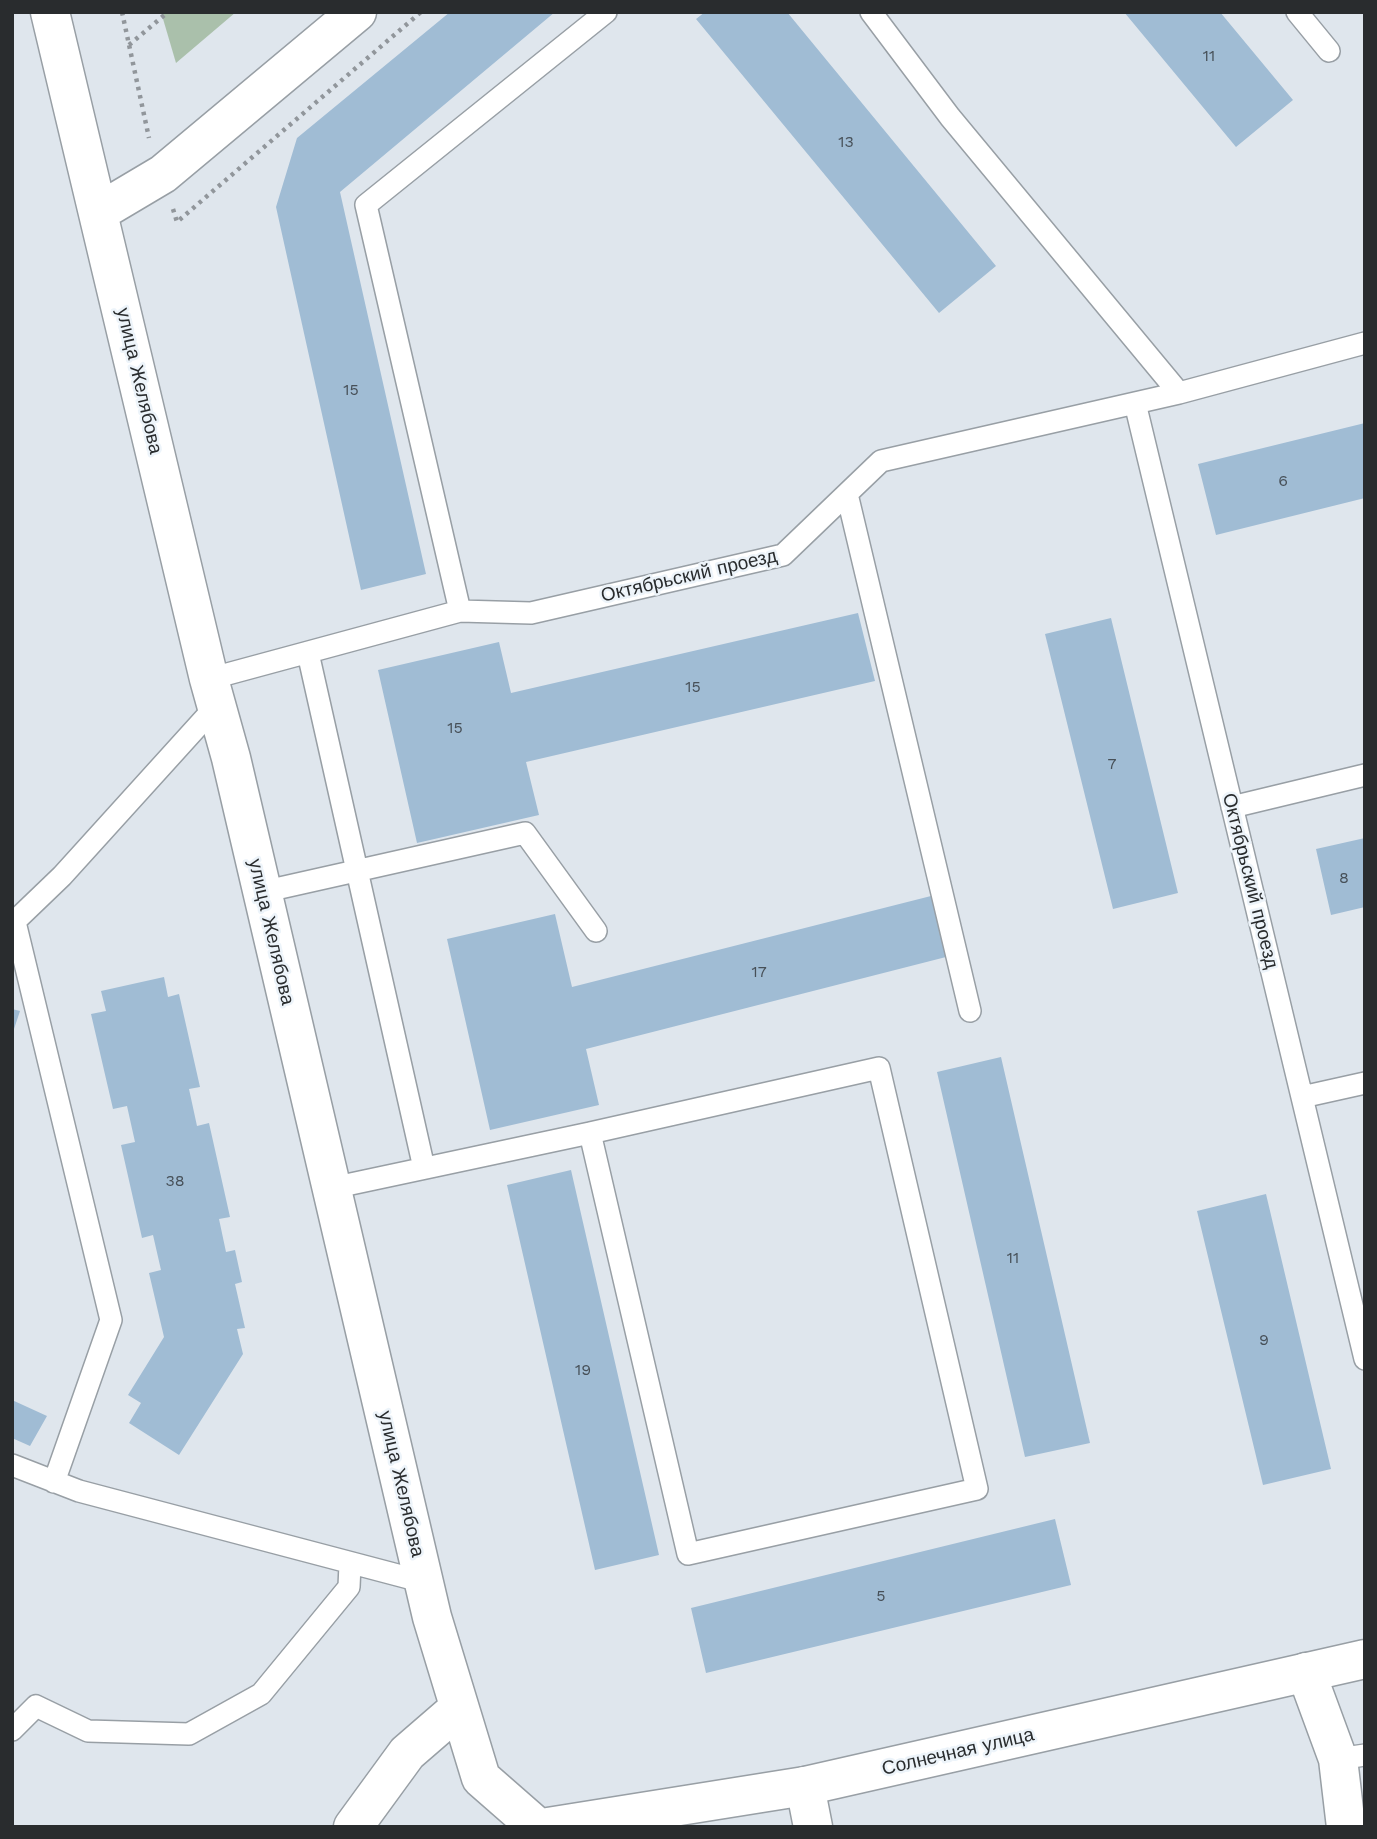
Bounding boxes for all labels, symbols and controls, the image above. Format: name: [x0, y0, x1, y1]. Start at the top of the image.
house number: 11: [1203, 46, 1215, 66]
house number: 13: [838, 132, 854, 152]
street label: улица Желябова: [111, 306, 167, 456]
house number: 15: [343, 380, 359, 400]
house number: 6: [1278, 471, 1288, 491]
street label: Октябрьский проезд: [599, 545, 779, 607]
house number: 15: [685, 677, 701, 697]
house number: 15: [447, 718, 463, 738]
house number: 7: [1108, 754, 1116, 774]
street label: Октябрьский проезд: [1217, 791, 1283, 971]
street label: улица Желябова: [243, 857, 299, 1007]
house number: 8: [1339, 868, 1349, 888]
house number: 17: [751, 962, 767, 982]
house number: 38: [165, 1171, 185, 1191]
house number: 11: [1007, 1248, 1019, 1268]
house number: 9: [1259, 1330, 1269, 1350]
house number: 19: [575, 1360, 591, 1380]
street label: улица Желябова: [373, 1409, 429, 1559]
house number: 5: [876, 1586, 886, 1606]
street label: Солнечная улица: [880, 1723, 1036, 1781]

